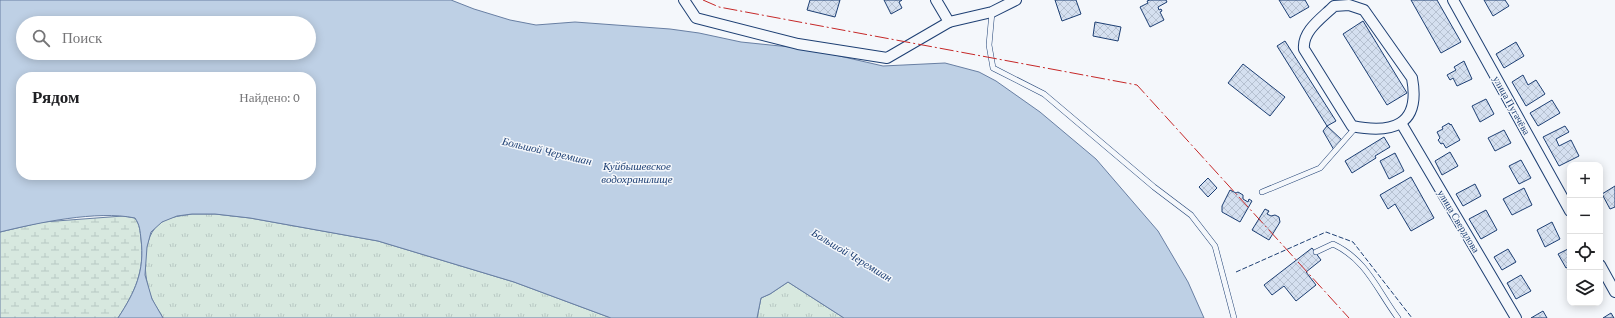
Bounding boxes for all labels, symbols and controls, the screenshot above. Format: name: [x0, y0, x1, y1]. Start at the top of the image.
search box: [16, 16, 316, 60]
icon: search: [30, 27, 52, 49]
text: Поиск: [62, 30, 102, 46]
street label: улица Пугачёва: [1491, 74, 1533, 137]
text: Рядом: [32, 88, 80, 107]
text: Найдено: 0: [239, 90, 300, 105]
water label: Большой Черемшан: [500, 135, 594, 167]
water label: Куйбышевское водохранилище: [601, 160, 673, 185]
map controls: [1567, 162, 1603, 306]
button: +: [1567, 162, 1603, 198]
street label: улица Свердлова: [1435, 188, 1482, 255]
button: −: [1567, 198, 1603, 234]
water label: Большой Черемшан: [809, 226, 895, 284]
button: locate: [1567, 234, 1603, 270]
button: layers: [1567, 270, 1603, 306]

